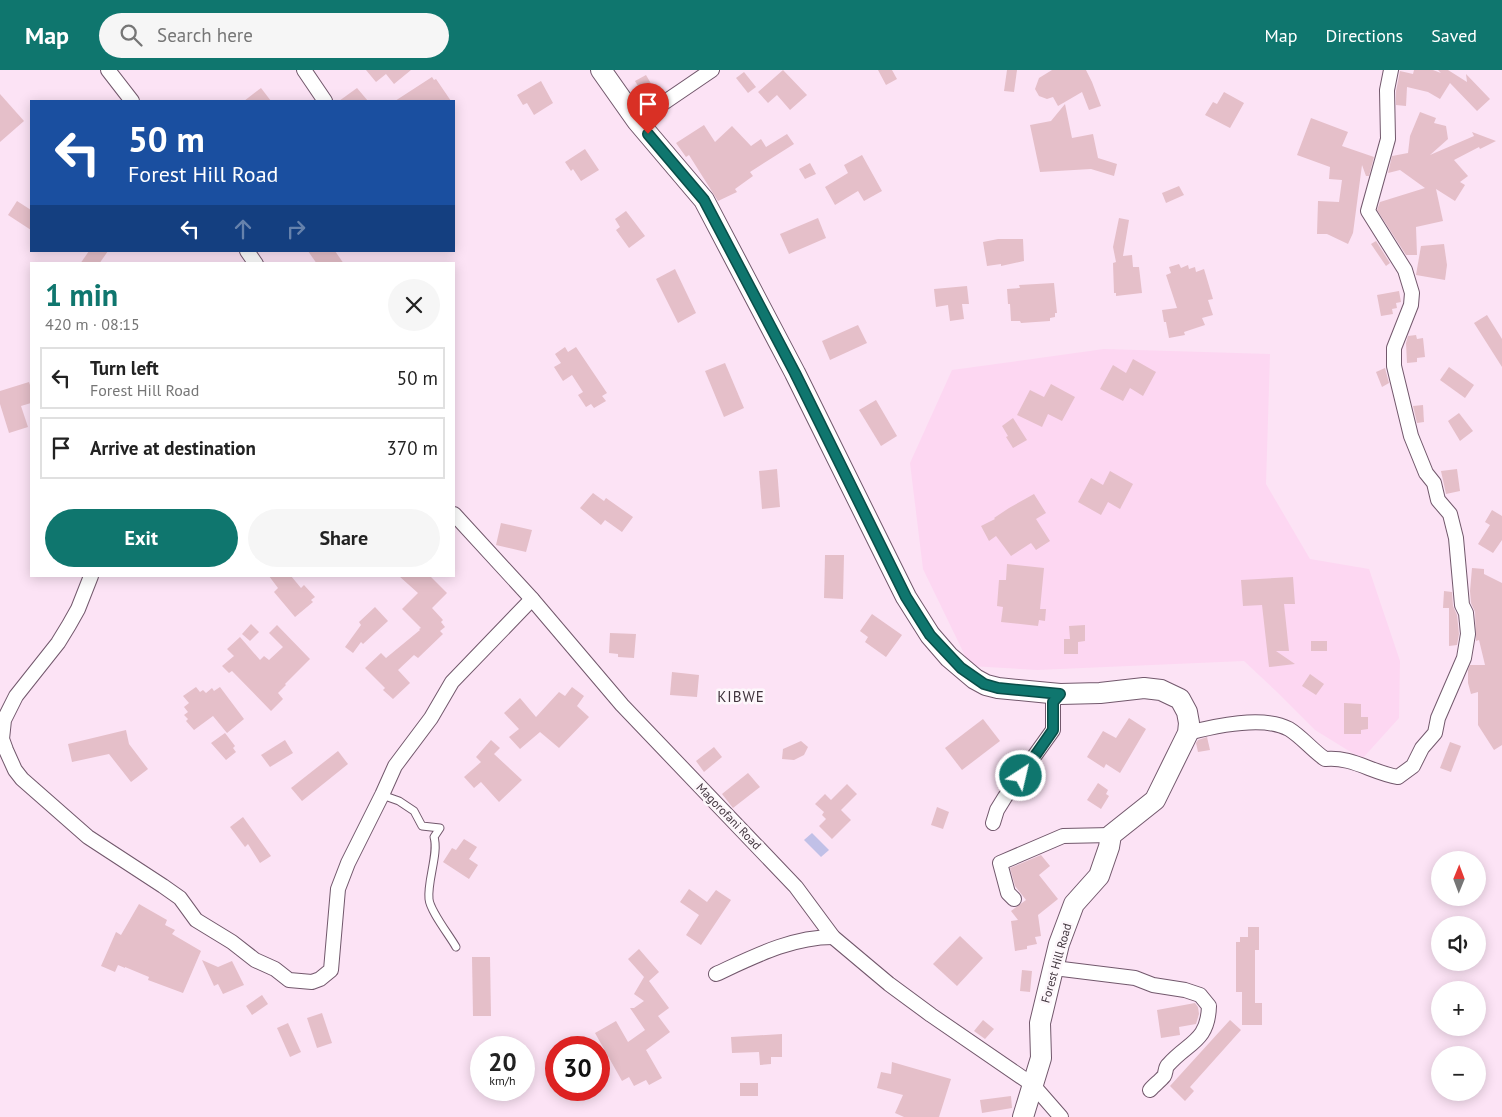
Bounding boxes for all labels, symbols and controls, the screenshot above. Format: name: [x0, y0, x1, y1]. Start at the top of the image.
search box: [99, 13, 449, 58]
text: Map: [25, 20, 69, 51]
icon: search: [117, 21, 145, 49]
text: Search here: [157, 23, 253, 47]
text: Map: [1265, 24, 1297, 47]
text: Directions: [1325, 24, 1403, 47]
text: Saved: [1431, 24, 1477, 47]
pin: [627, 83, 669, 134]
icon: arrive: [634, 90, 662, 118]
text: 50 m: [128, 116, 205, 162]
icon: left: [45, 120, 110, 185]
text: Forest Hill Road: [128, 160, 278, 188]
icon: left: [176, 215, 204, 243]
icon: ahead: [229, 215, 257, 243]
icon: right: [282, 215, 310, 243]
text: 1 min: [45, 275, 118, 314]
button: close: [388, 279, 440, 331]
text: 420 m · 08:15: [45, 314, 140, 334]
text: Turn left: [90, 356, 159, 380]
icon: left: [47, 364, 75, 392]
text: 50 m: [397, 366, 438, 390]
text: Forest Hill Road: [90, 380, 199, 400]
icon: arrive: [47, 434, 75, 462]
text: Arrive at destination: [90, 436, 256, 460]
text: 370 m: [386, 436, 438, 460]
button: Exit: [45, 509, 238, 567]
button: Share: [248, 509, 440, 567]
district label: KIBWE: [717, 687, 765, 706]
position arrow: [994, 749, 1046, 801]
street label: Magorofani Road: [693, 780, 765, 852]
north arrow: [1431, 851, 1486, 906]
map controls: [1431, 851, 1486, 1101]
button: sound: [1431, 916, 1486, 971]
street label: Forest Hill Road: [1037, 921, 1075, 1005]
button: +: [1431, 981, 1486, 1036]
speed limit sign: 30: [545, 1036, 610, 1101]
text: 20: [488, 1046, 517, 1078]
button: −: [1431, 1046, 1486, 1101]
text: km/h: [489, 1073, 516, 1088]

